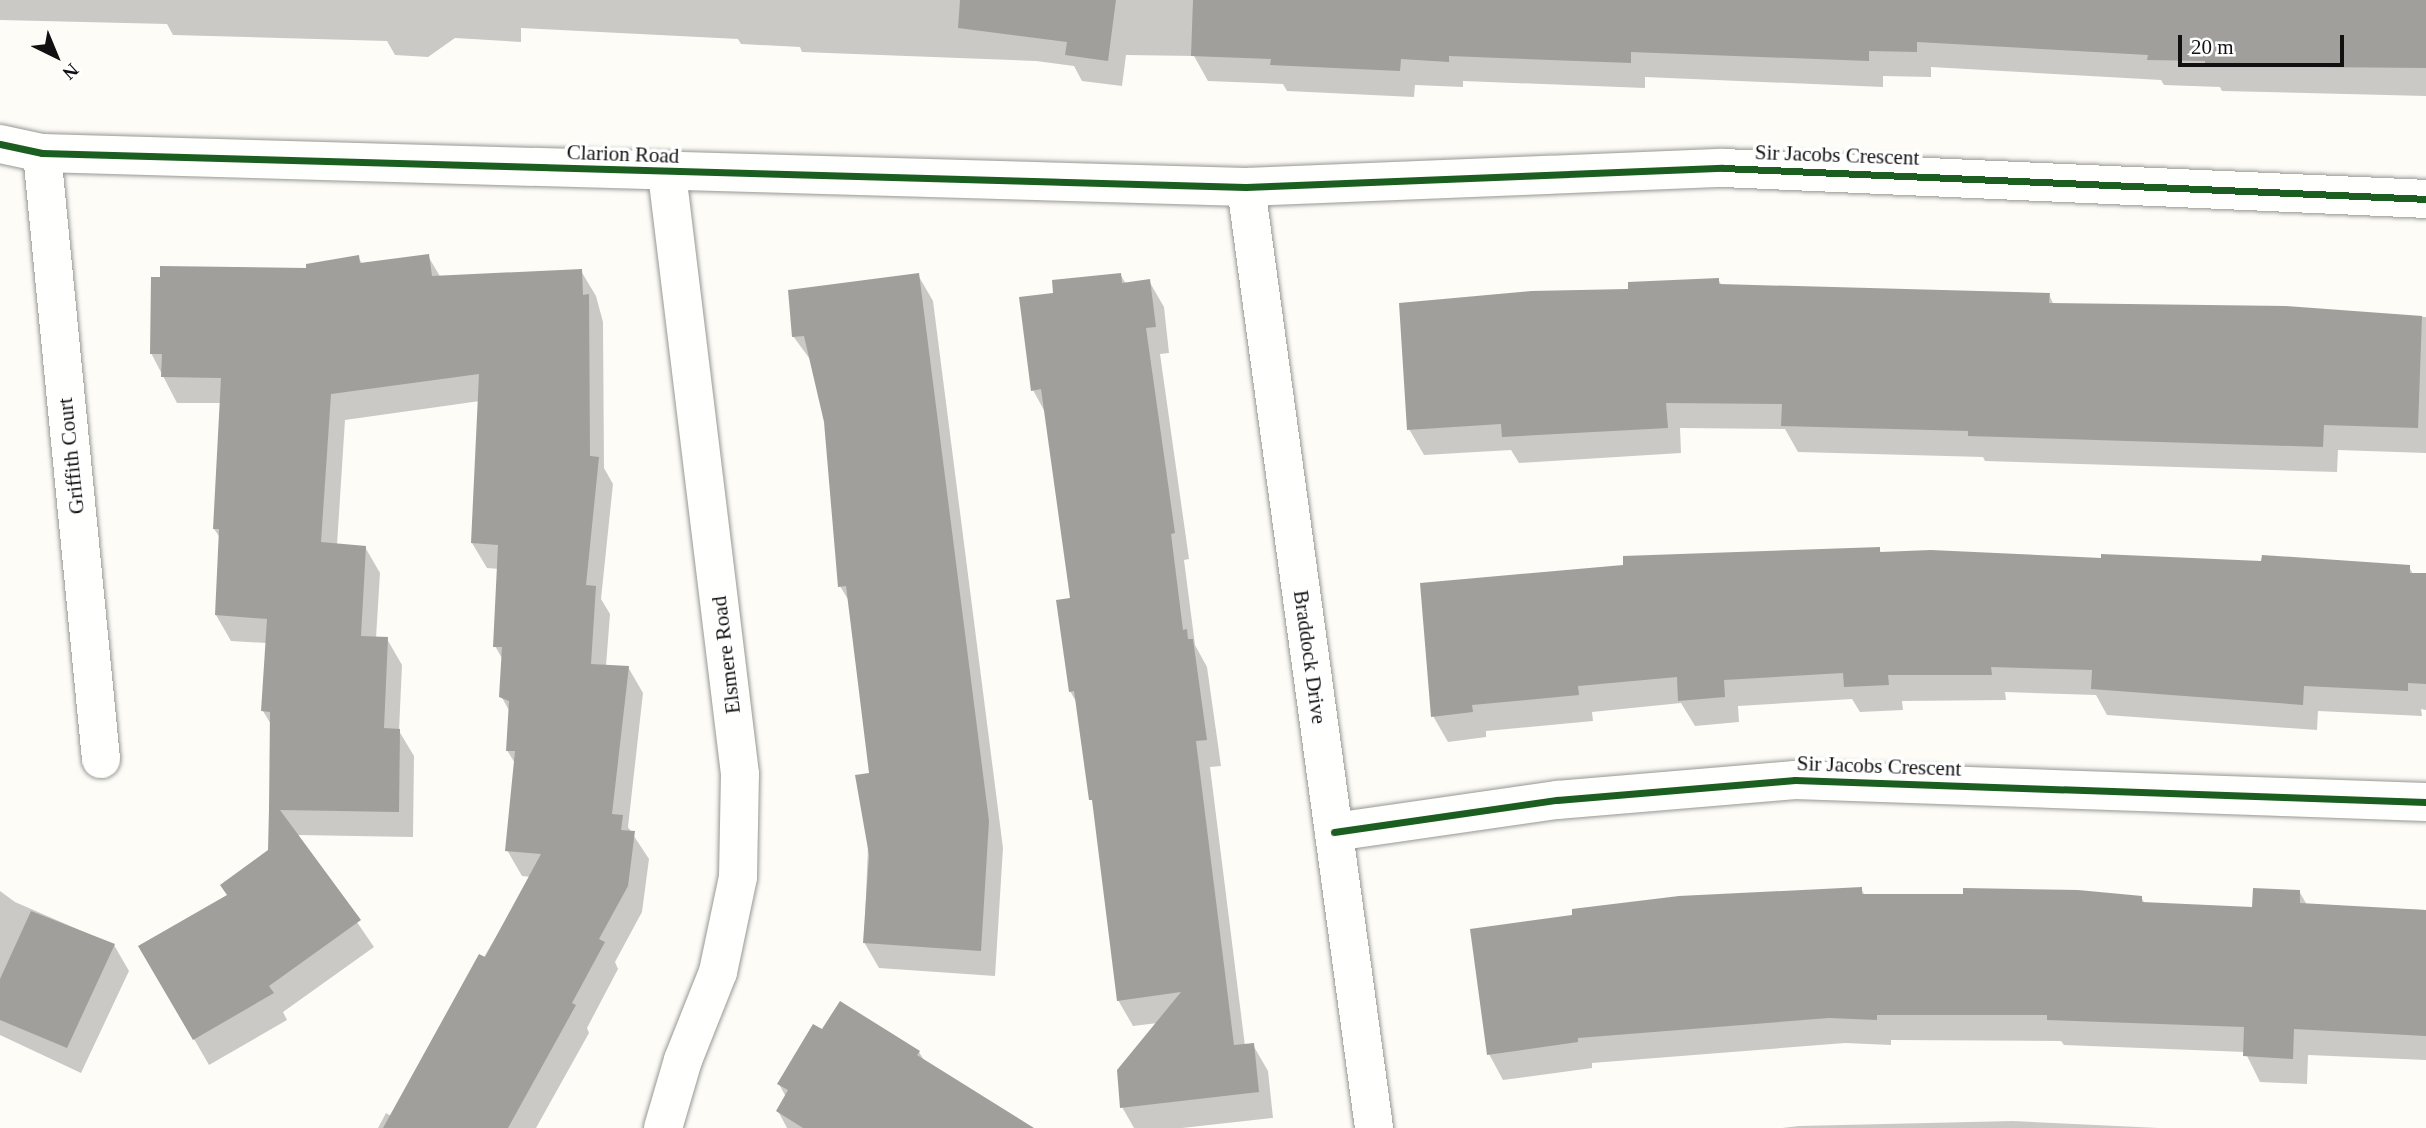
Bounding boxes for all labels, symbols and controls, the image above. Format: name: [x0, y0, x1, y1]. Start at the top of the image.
north arrow: [21, 21, 91, 91]
scale bar: [2181, 21, 2347, 65]
text: 20 m: [2191, 35, 2234, 59]
text: N: [58, 59, 83, 84]
street label: Clarion Road: [566, 139, 680, 169]
street label: Sir Jacobs Crescent: [1754, 140, 1920, 170]
street label: Griffith Court: [52, 397, 90, 515]
street label: Braddock Drive: [1288, 589, 1332, 725]
street label: Elsmere Road: [706, 595, 746, 715]
street label: Sir Jacobs Crescent: [1796, 751, 1962, 781]

